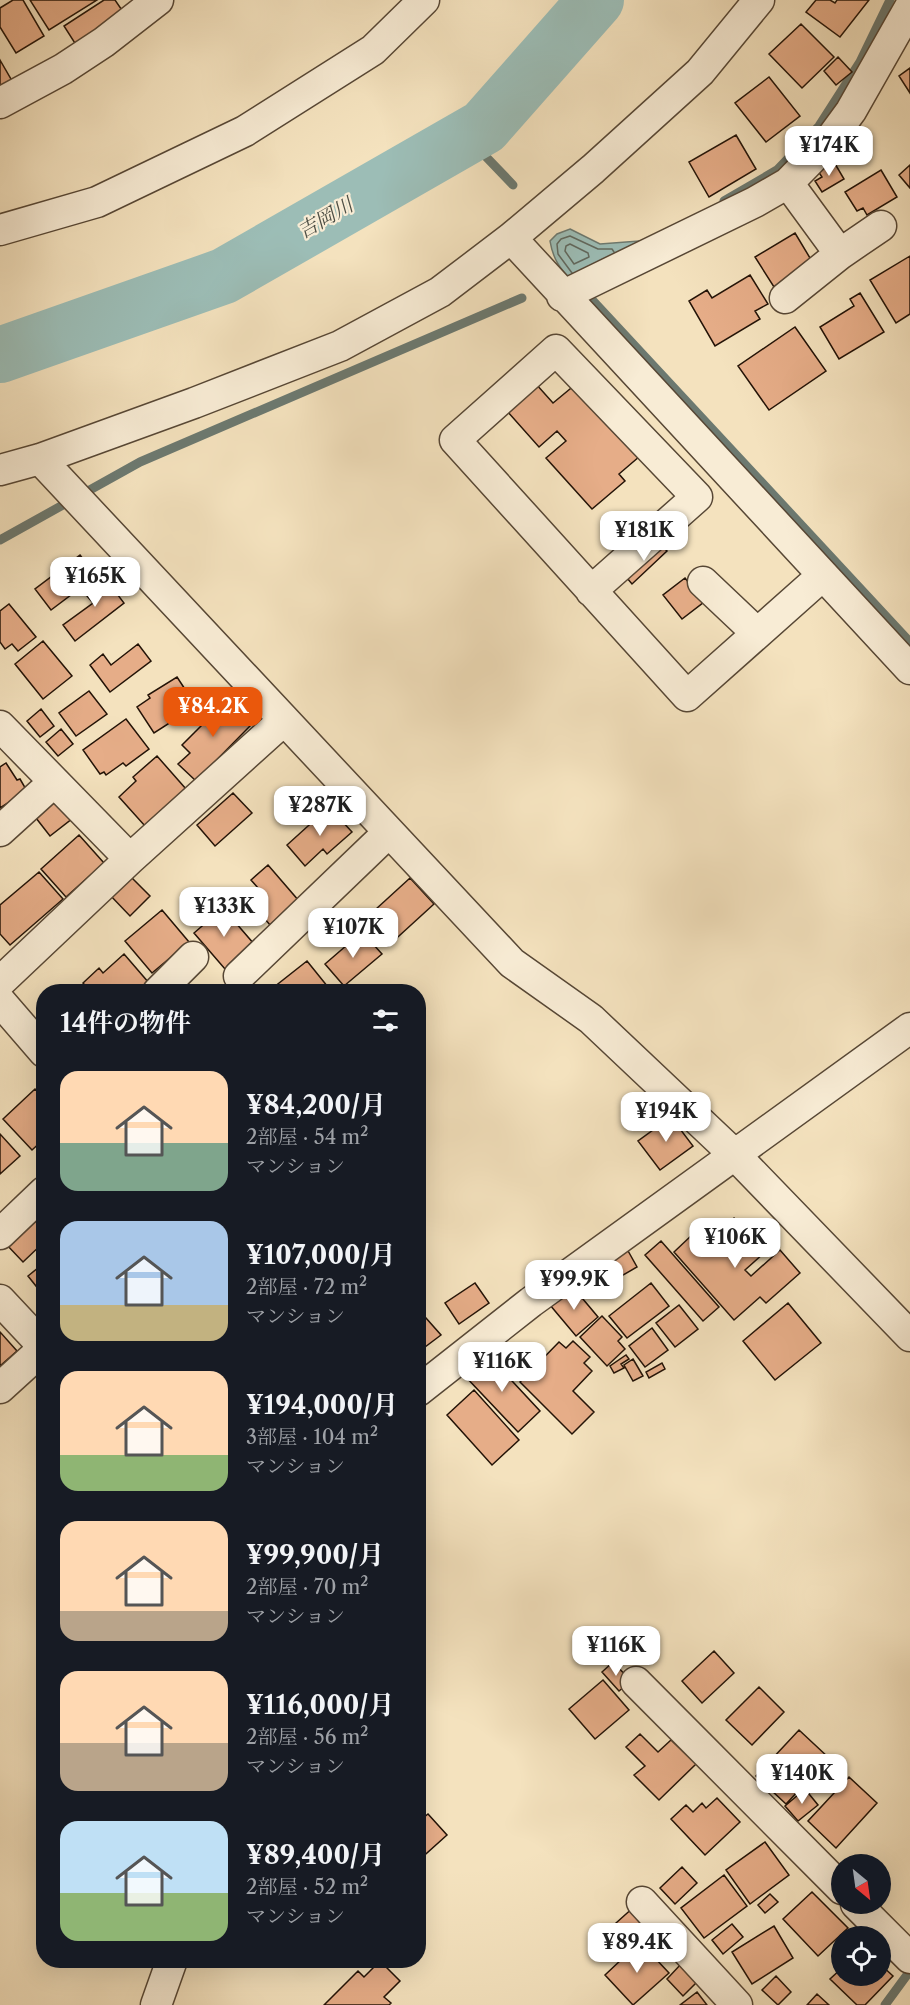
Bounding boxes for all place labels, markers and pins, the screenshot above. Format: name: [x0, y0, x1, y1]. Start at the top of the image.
pin: ¥174K: [787, 126, 871, 177]
pin: ¥181K: [602, 511, 686, 562]
pin: ¥165K: [53, 557, 137, 608]
pin: ¥84.2K: [164, 687, 262, 738]
pin: ¥287K: [278, 786, 362, 837]
pin: ¥133K: [182, 887, 266, 938]
pin: ¥107K: [311, 908, 395, 959]
pin: ¥194K: [624, 1092, 708, 1143]
pin: ¥106K: [693, 1218, 777, 1269]
pin: ¥99.9K: [525, 1260, 623, 1311]
pin: ¥116K: [460, 1342, 544, 1393]
pin: ¥116K: [574, 1626, 658, 1677]
pin: ¥140K: [760, 1754, 844, 1805]
pin: ¥89.4K: [588, 1923, 686, 1974]

